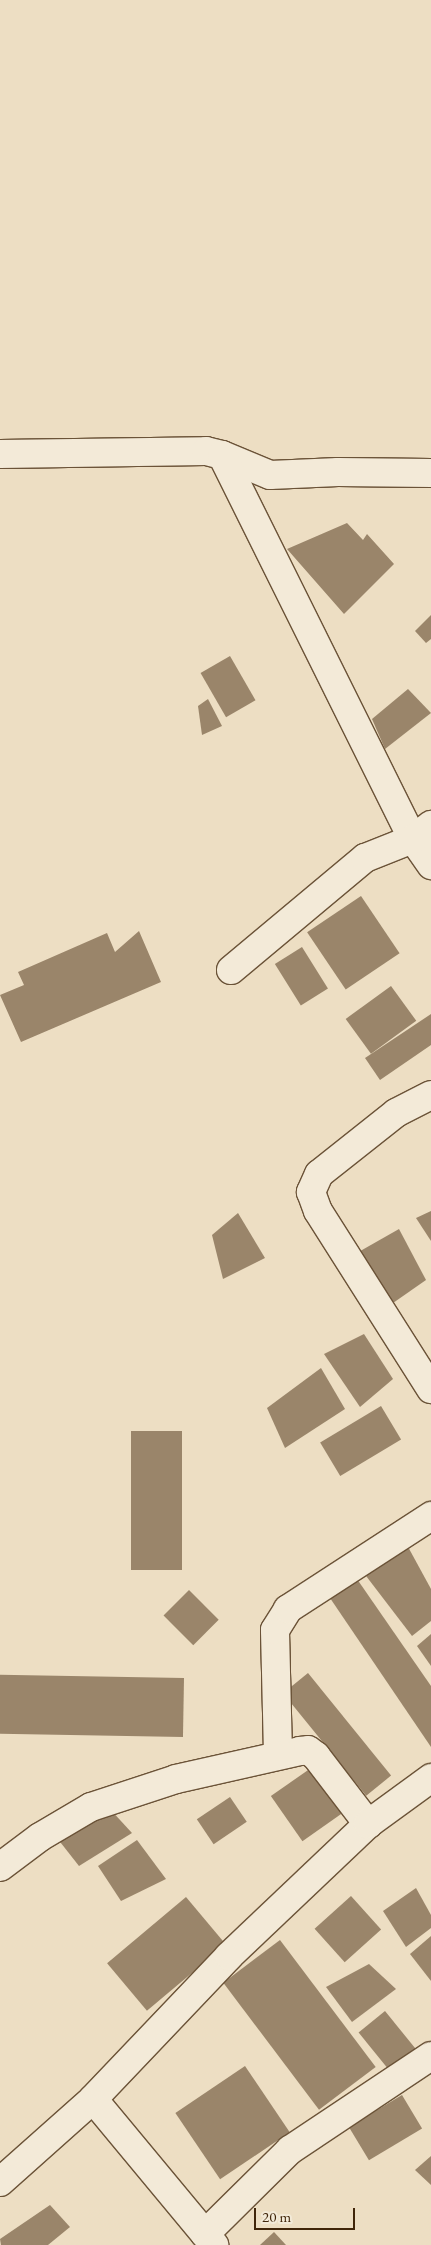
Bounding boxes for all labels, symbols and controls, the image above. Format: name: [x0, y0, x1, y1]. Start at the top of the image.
scale bar: [256, 2198, 357, 2230]
text: 20 m: [262, 2207, 291, 2226]

